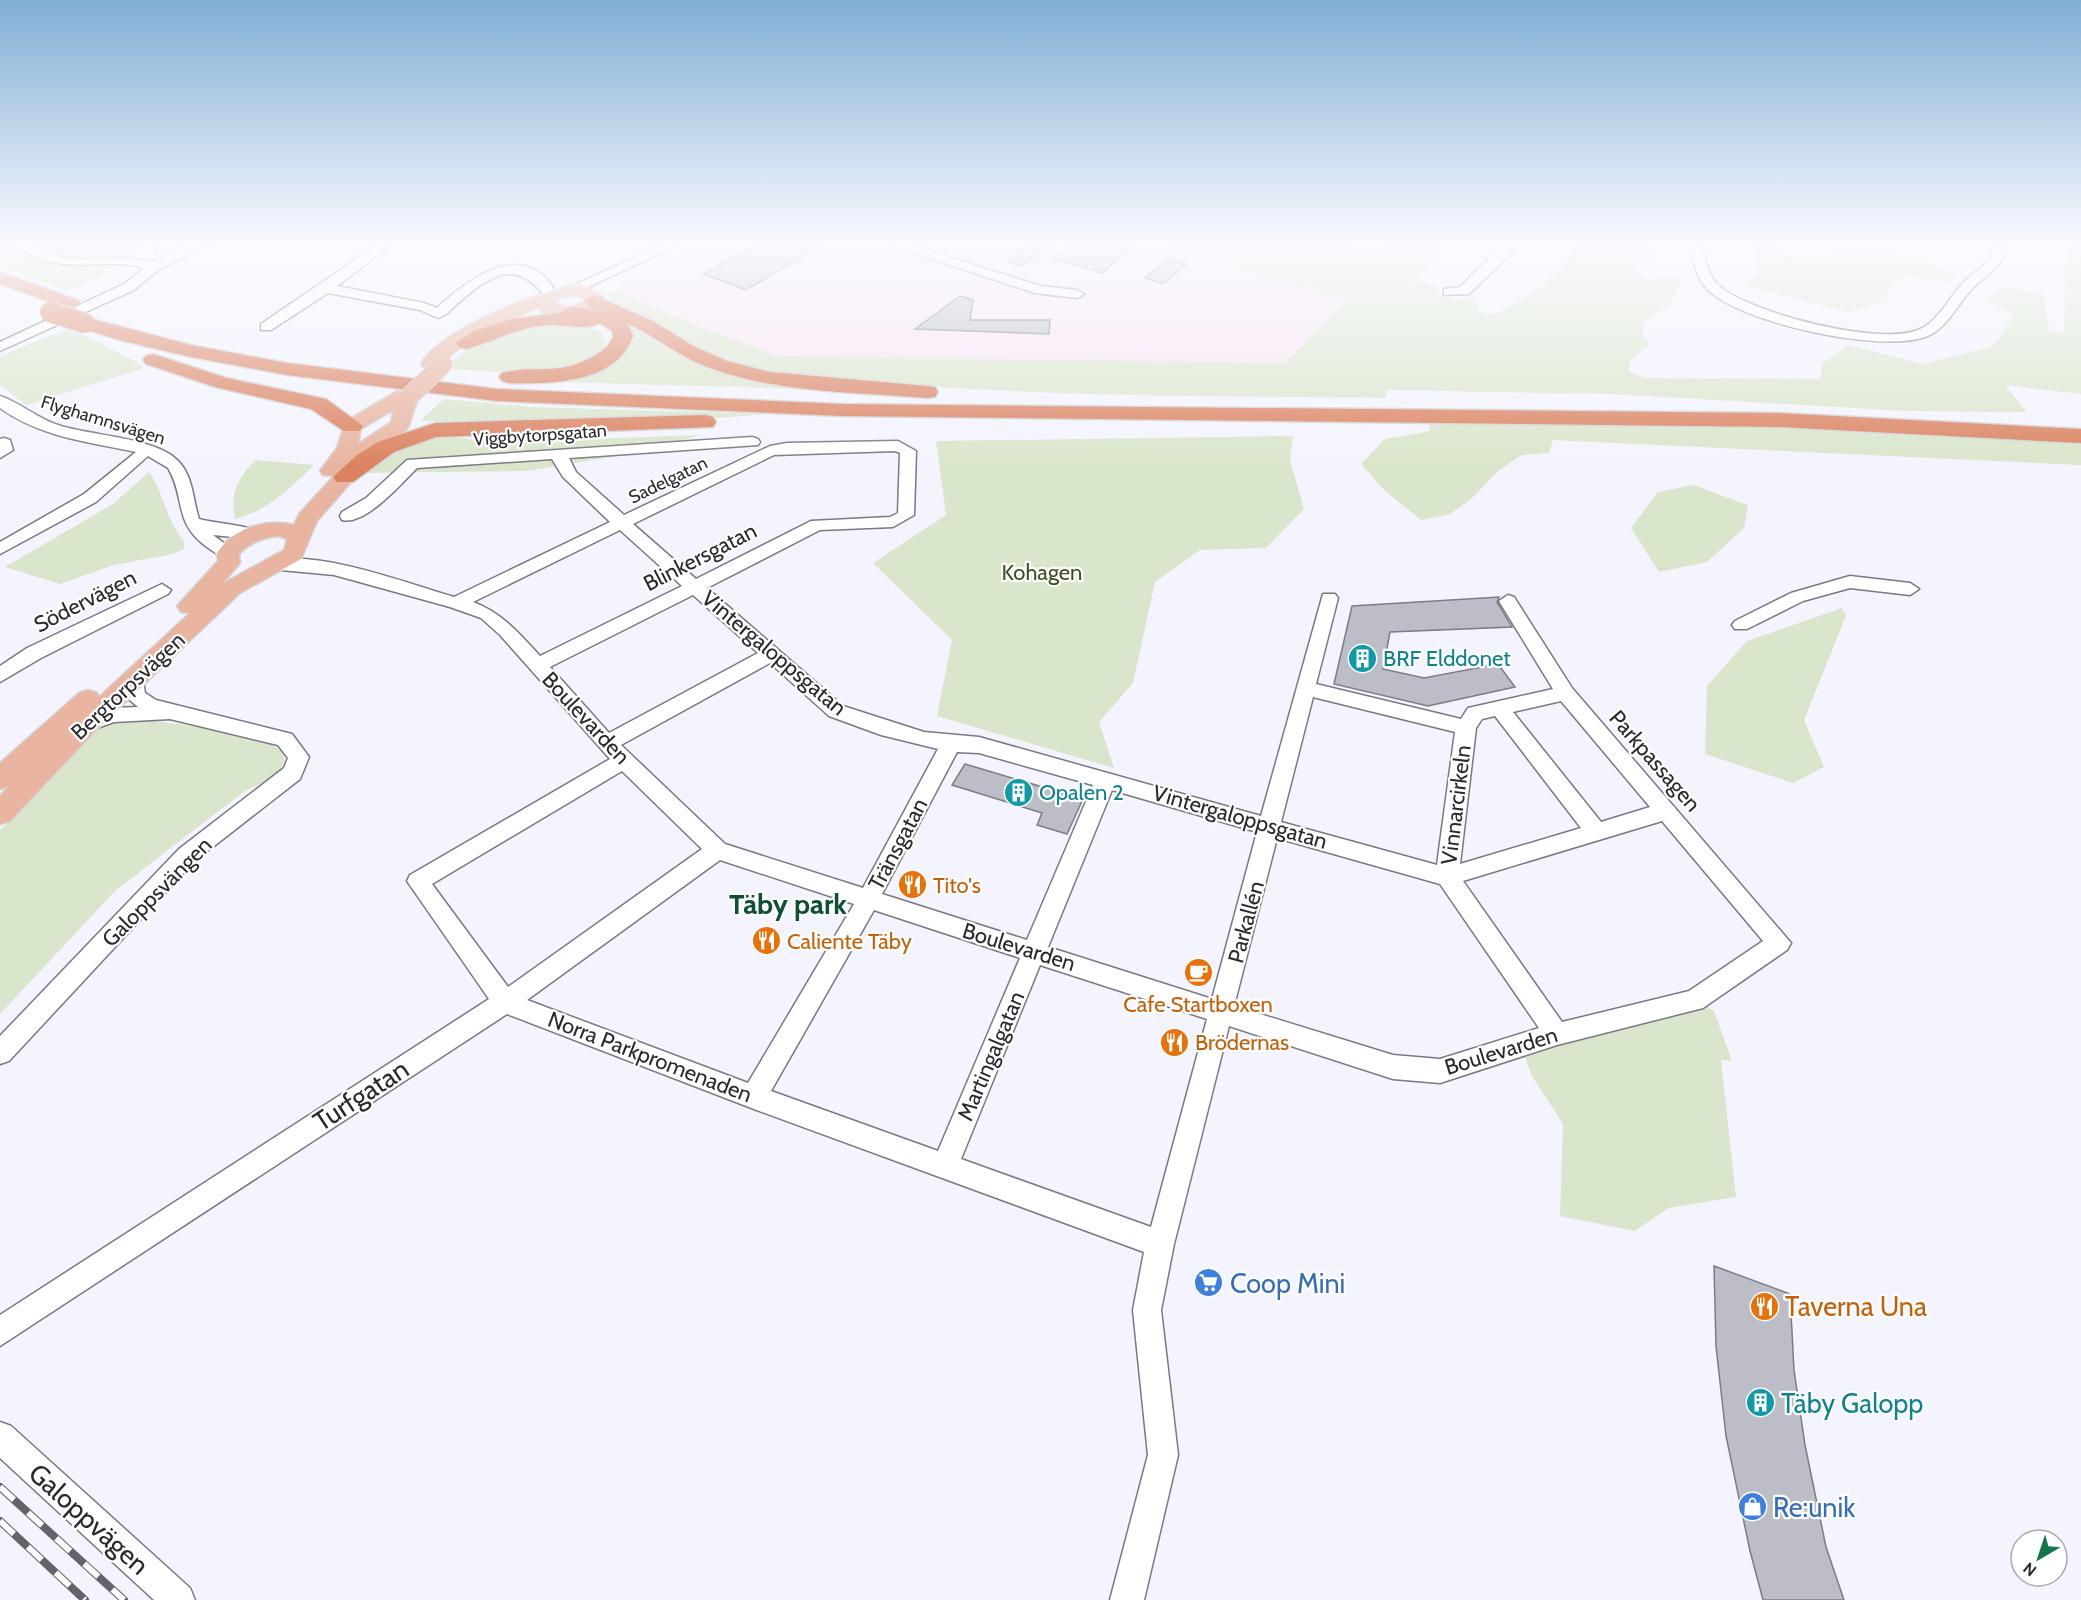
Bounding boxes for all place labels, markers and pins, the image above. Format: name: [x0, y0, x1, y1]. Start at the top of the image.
building icon: BRF Elddonet: [1346, 642, 1378, 674]
place label: BRF Elddonet: [1383, 645, 1511, 672]
building icon: Opalen 2: [1002, 776, 1034, 808]
place label: Opalen 2: [1039, 779, 1124, 806]
restaurant icon: Tito's: [896, 869, 928, 901]
place label: Tito's: [933, 872, 981, 899]
restaurant icon: Caliente Täby: [750, 925, 782, 957]
place label: Caliente Täby: [787, 928, 912, 955]
cafe icon: Cafe Startboxen: [1182, 956, 1214, 988]
place label: Cafe Startboxen: [1123, 991, 1273, 1018]
restaurant icon: Brödernas: [1158, 1026, 1190, 1058]
place label: Brödernas: [1195, 1029, 1289, 1056]
supermarket icon: Coop Mini: [1193, 1267, 1225, 1299]
place label: Coop Mini: [1230, 1267, 1345, 1300]
restaurant icon: Taverna Una: [1748, 1290, 1780, 1322]
place label: Taverna Una: [1785, 1290, 1927, 1323]
building icon: Täby Galopp: [1744, 1387, 1776, 1419]
place label: Täby Galopp: [1781, 1387, 1923, 1420]
shop icon: Re:unik: [1736, 1491, 1768, 1523]
place label: Re:unik: [1773, 1491, 1856, 1524]

